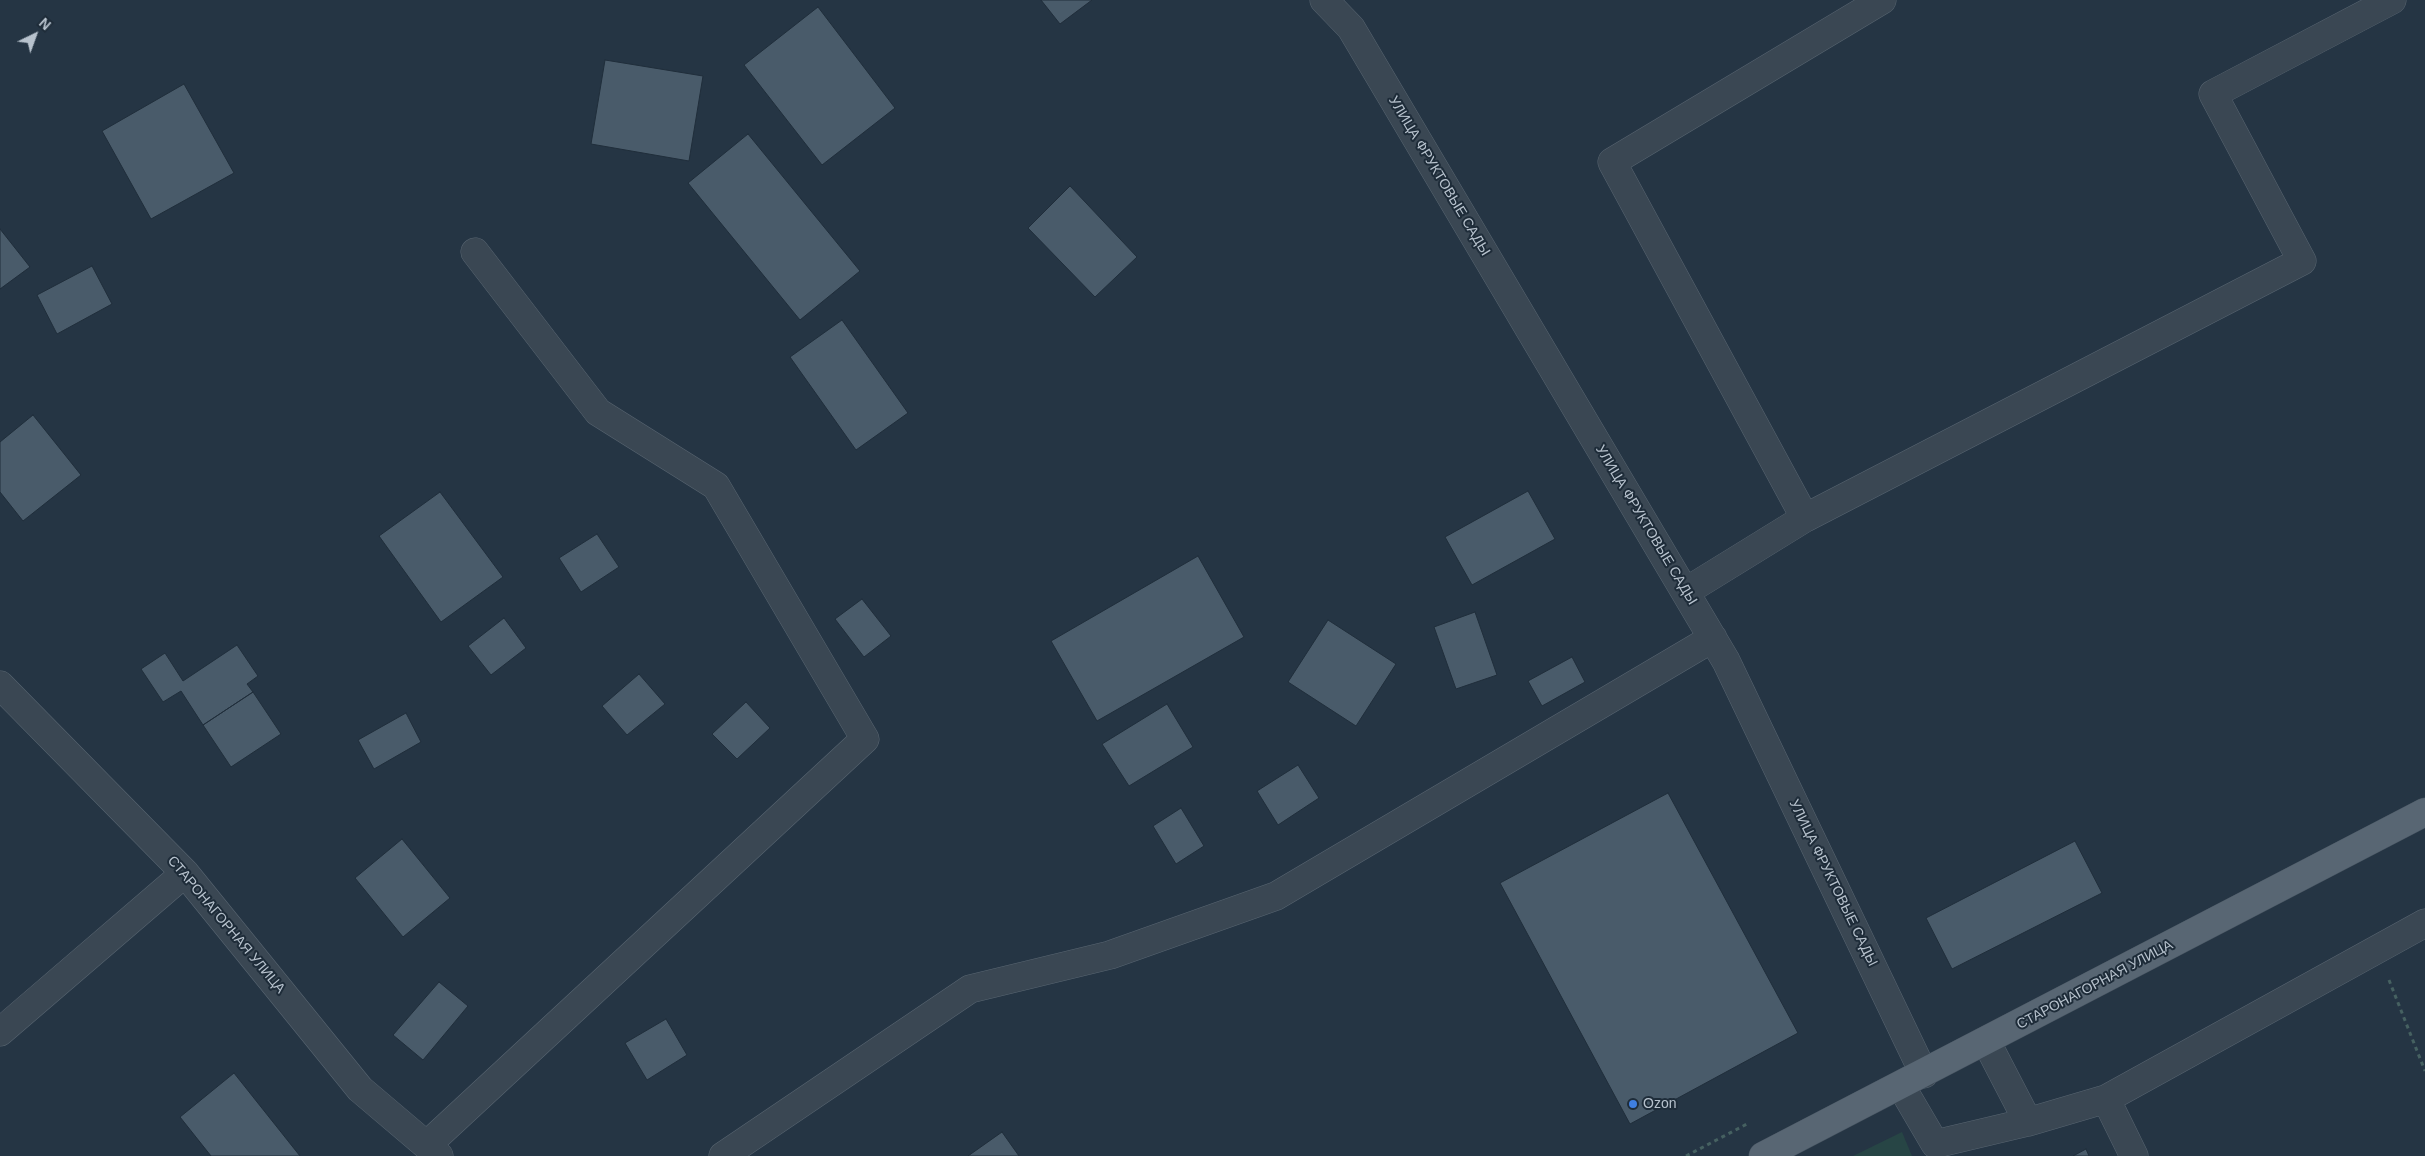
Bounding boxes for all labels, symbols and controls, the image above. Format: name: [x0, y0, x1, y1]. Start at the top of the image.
north arrow: [10, 10, 60, 60]
text: N: [36, 15, 54, 33]
street label: УЛИЦА ФРУКТОВЫЕ САДЫ: [1385, 93, 1493, 259]
street label: УЛИЦА ФРУКТОВЫЕ САДЫ: [1592, 442, 1700, 608]
street label: УЛИЦА ФРУКТОВЫЕ САДЫ: [1785, 797, 1881, 969]
street label: СТАРОНАГОРНАЯ УЛИЦА: [164, 853, 288, 997]
street label: СТАРОНАГОРНАЯ УЛИЦА: [2014, 937, 2176, 1033]
place label: Ozon: [1643, 1096, 1676, 1112]
marker: Ozon: [1627, 1098, 1639, 1110]

